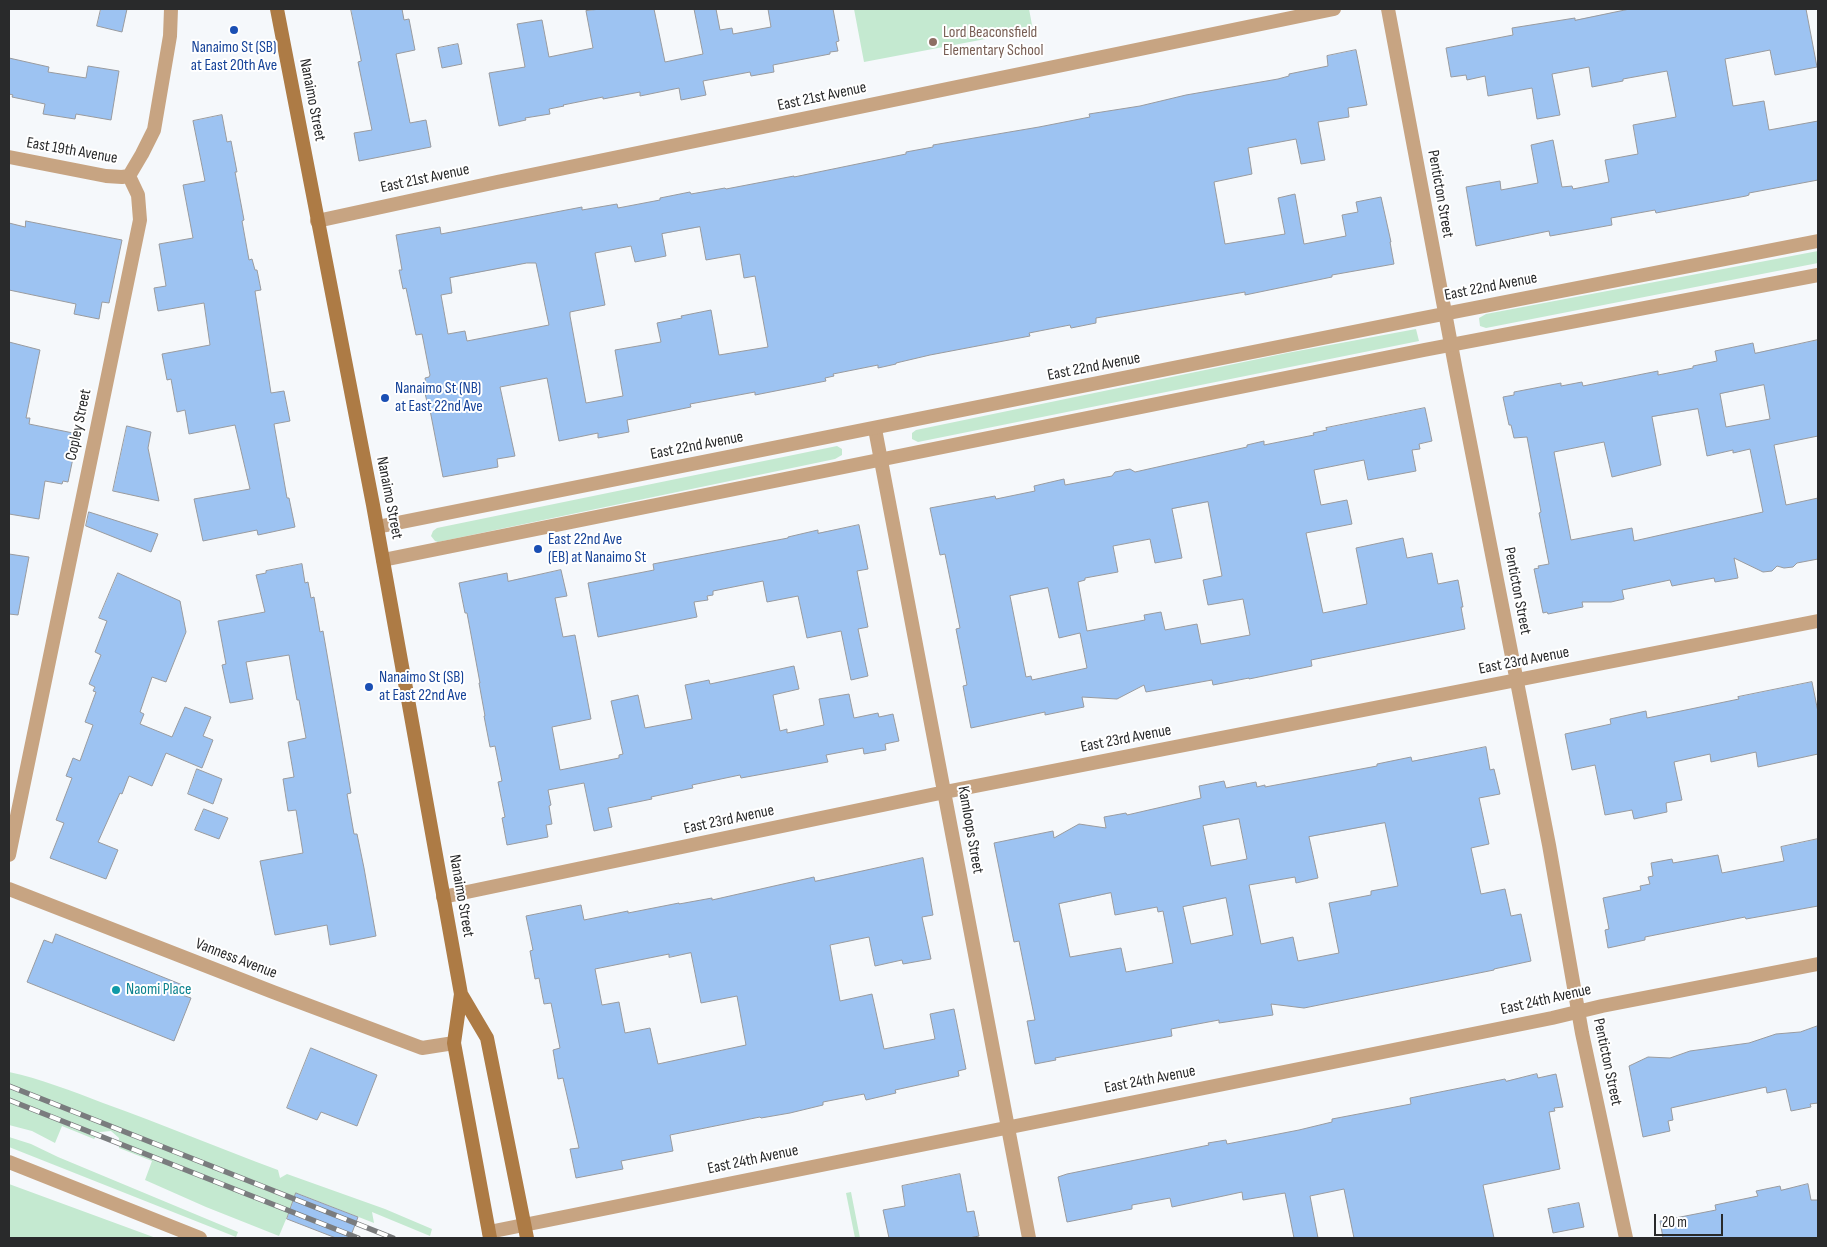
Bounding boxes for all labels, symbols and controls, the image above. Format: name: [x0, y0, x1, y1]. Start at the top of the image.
place label: Lord Beaconsfield Elementary School: [943, 23, 1043, 61]
marker: Nanaimo St (SB) at East 20th Ave: [228, 24, 240, 36]
marker: Lord Beaconsfield Elementary School: [927, 36, 939, 48]
place label: Nanaimo St (SB) at East 20th Ave: [191, 38, 277, 76]
street label: Nanaimo Street: [295, 57, 329, 143]
street label: East 21st Avenue: [776, 78, 868, 116]
street label: East 19th Avenue: [25, 134, 119, 168]
street label: Penticton Street: [1423, 149, 1457, 239]
street label: East 21st Avenue: [379, 160, 471, 198]
street label: East 22nd Avenue: [1443, 269, 1539, 305]
street label: East 22nd Avenue: [1046, 349, 1142, 385]
place label: Nanaimo St (NB) at East 22nd Ave: [395, 379, 483, 417]
street label: Copley Street: [62, 387, 96, 463]
marker: Nanaimo St (NB) at East 22nd Ave: [379, 392, 391, 404]
street label: East 22nd Avenue: [649, 428, 745, 464]
street label: Nanaimo Street: [372, 455, 406, 541]
place label: East 22nd Ave (EB) at Nanaimo St: [548, 530, 646, 568]
marker: East 22nd Ave (EB) at Nanaimo St: [532, 543, 544, 555]
street label: Penticton Street: [1499, 546, 1535, 636]
street label: East 23rd Avenue: [1477, 643, 1571, 679]
place label: Nanaimo St (SB) at East 22nd Ave: [379, 668, 467, 706]
marker: Nanaimo St (SB) at East 22nd Ave: [363, 681, 375, 693]
street label: East 23rd Avenue: [1079, 721, 1173, 757]
street label: Kamloops Street: [953, 785, 987, 875]
street label: East 23rd Avenue: [682, 801, 776, 839]
street label: Nanaimo Street: [444, 853, 478, 939]
street label: Vanness Avenue: [192, 935, 280, 983]
place label: Naomi Place: [126, 980, 191, 1000]
street label: East 24th Avenue: [1499, 980, 1593, 1020]
marker: Naomi Place: [110, 984, 122, 996]
street label: Penticton Street: [1588, 1017, 1626, 1107]
street label: East 24th Avenue: [1103, 1062, 1197, 1098]
street label: East 24th Avenue: [706, 1141, 800, 1179]
scale bar: [1657, 1204, 1726, 1236]
text: 20 m: [1662, 1213, 1687, 1232]

